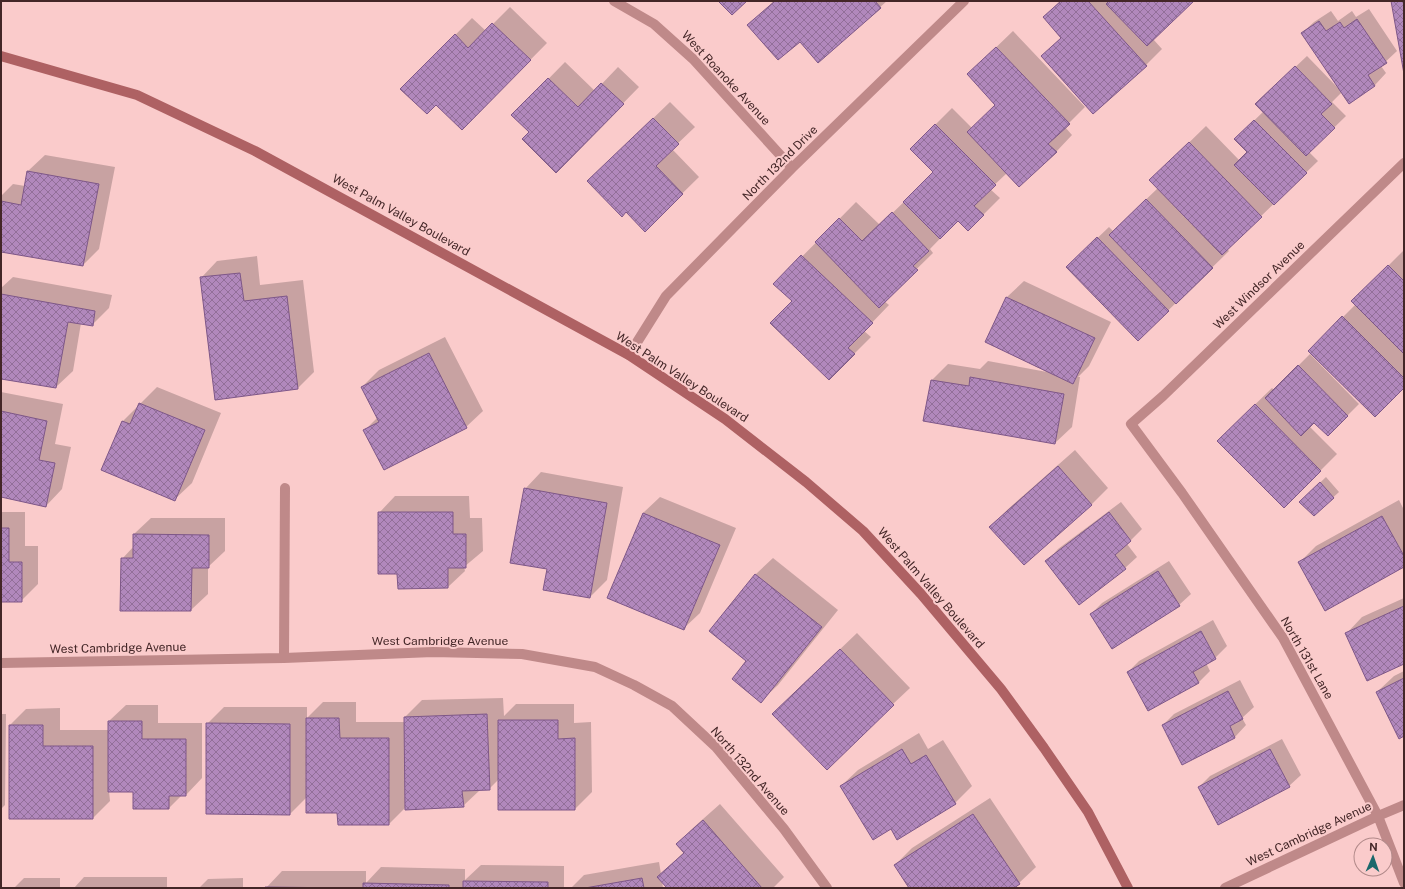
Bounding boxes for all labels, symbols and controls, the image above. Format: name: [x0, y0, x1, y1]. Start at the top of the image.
street label: West Roanoke Avenue: [679, 28, 773, 128]
street label: North 132nd Drive: [740, 123, 820, 203]
street label: West Palm Valley Boulevard: [330, 171, 472, 259]
street label: West Windsor Avenue: [1211, 238, 1308, 332]
street label: West Palm Valley Boulevard: [613, 329, 751, 425]
street label: West Palm Valley Boulevard: [875, 525, 987, 651]
street label: North 131st Lane: [1278, 614, 1336, 702]
street label: West Cambridge Avenue: [372, 634, 508, 648]
street label: West Cambridge Avenue: [50, 640, 187, 656]
street label: North 132nd Avenue: [708, 724, 792, 818]
street label: West Cambridge Avenue: [1244, 799, 1374, 869]
north arrow: [1353, 837, 1393, 877]
text: N: [1369, 841, 1378, 853]

